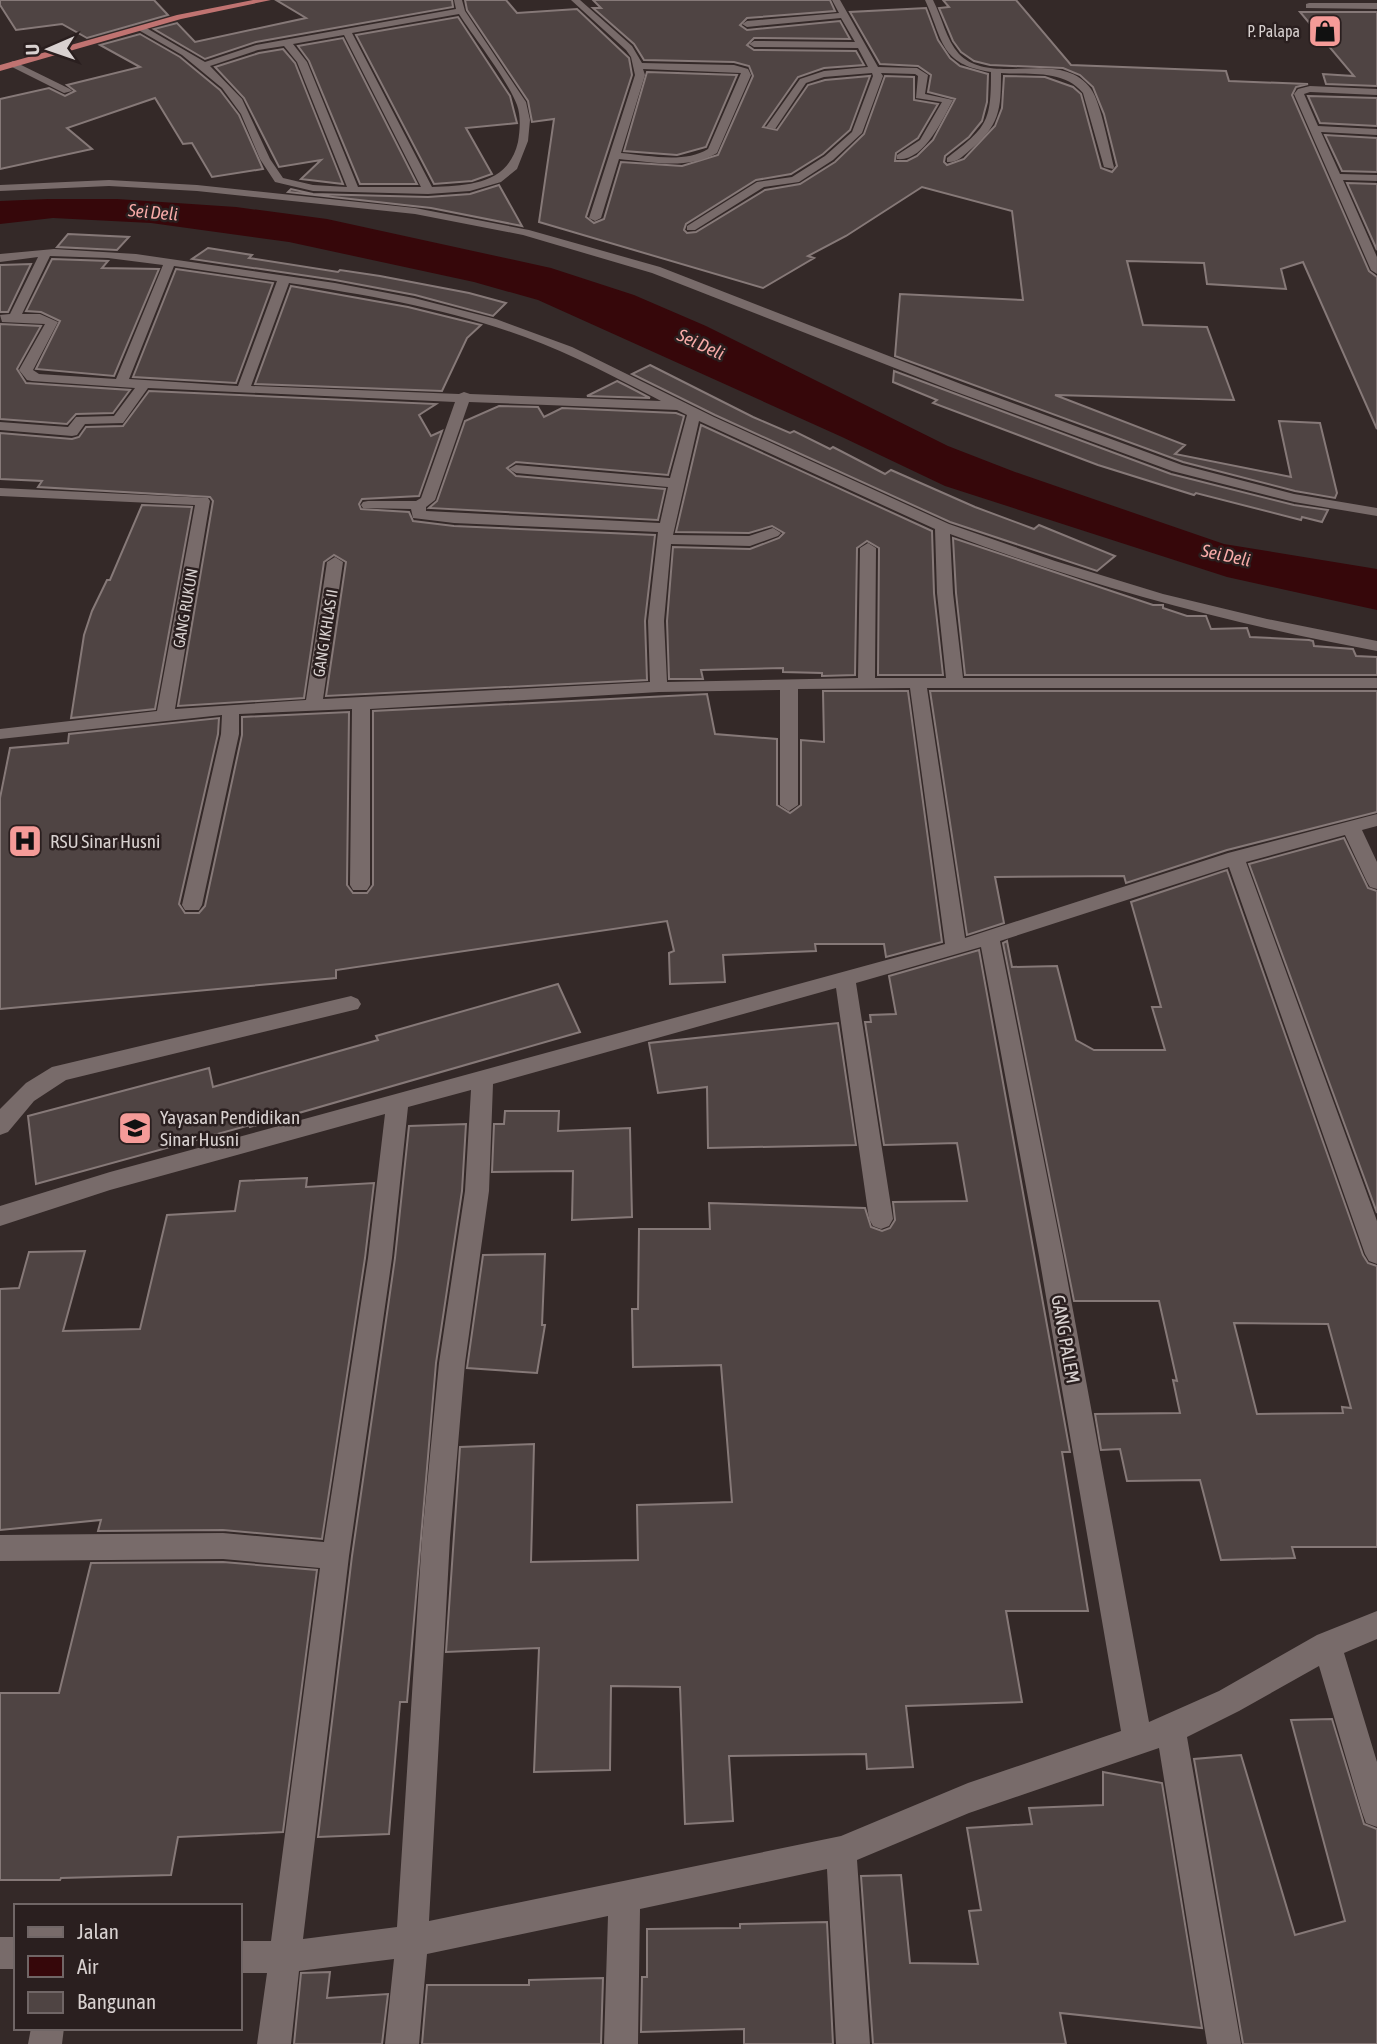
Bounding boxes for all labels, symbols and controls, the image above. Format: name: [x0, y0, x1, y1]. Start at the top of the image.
shop icon: P. Palapa: [1306, 12, 1344, 50]
north arrow: [14, 14, 84, 84]
place label: P. Palapa: [1247, 22, 1300, 41]
text: U: [21, 44, 43, 56]
water label: Sei Deli: [126, 199, 179, 225]
water label: Sei Deli: [673, 324, 728, 364]
water label: Sei Deli: [1199, 539, 1252, 570]
street label: GANG RUKUN: [169, 567, 201, 649]
street label: GANG IKHLAS II: [309, 588, 341, 678]
hospital icon: RSU Sinar Husni: [6, 822, 44, 860]
place label: RSU Sinar Husni: [50, 830, 160, 852]
place label: Yayasan Pendidikan Sinar Husni: [160, 1106, 300, 1150]
school or university icon: Yayasan Pendidikan Sinar Husni: [116, 1109, 154, 1147]
street label: GANG PALEM: [1047, 1293, 1085, 1385]
legend: [14, 1904, 242, 2030]
text: Jalan: [77, 1919, 119, 1943]
text: Air: [77, 1954, 99, 1978]
text: Bangunan: [77, 1989, 156, 2013]

